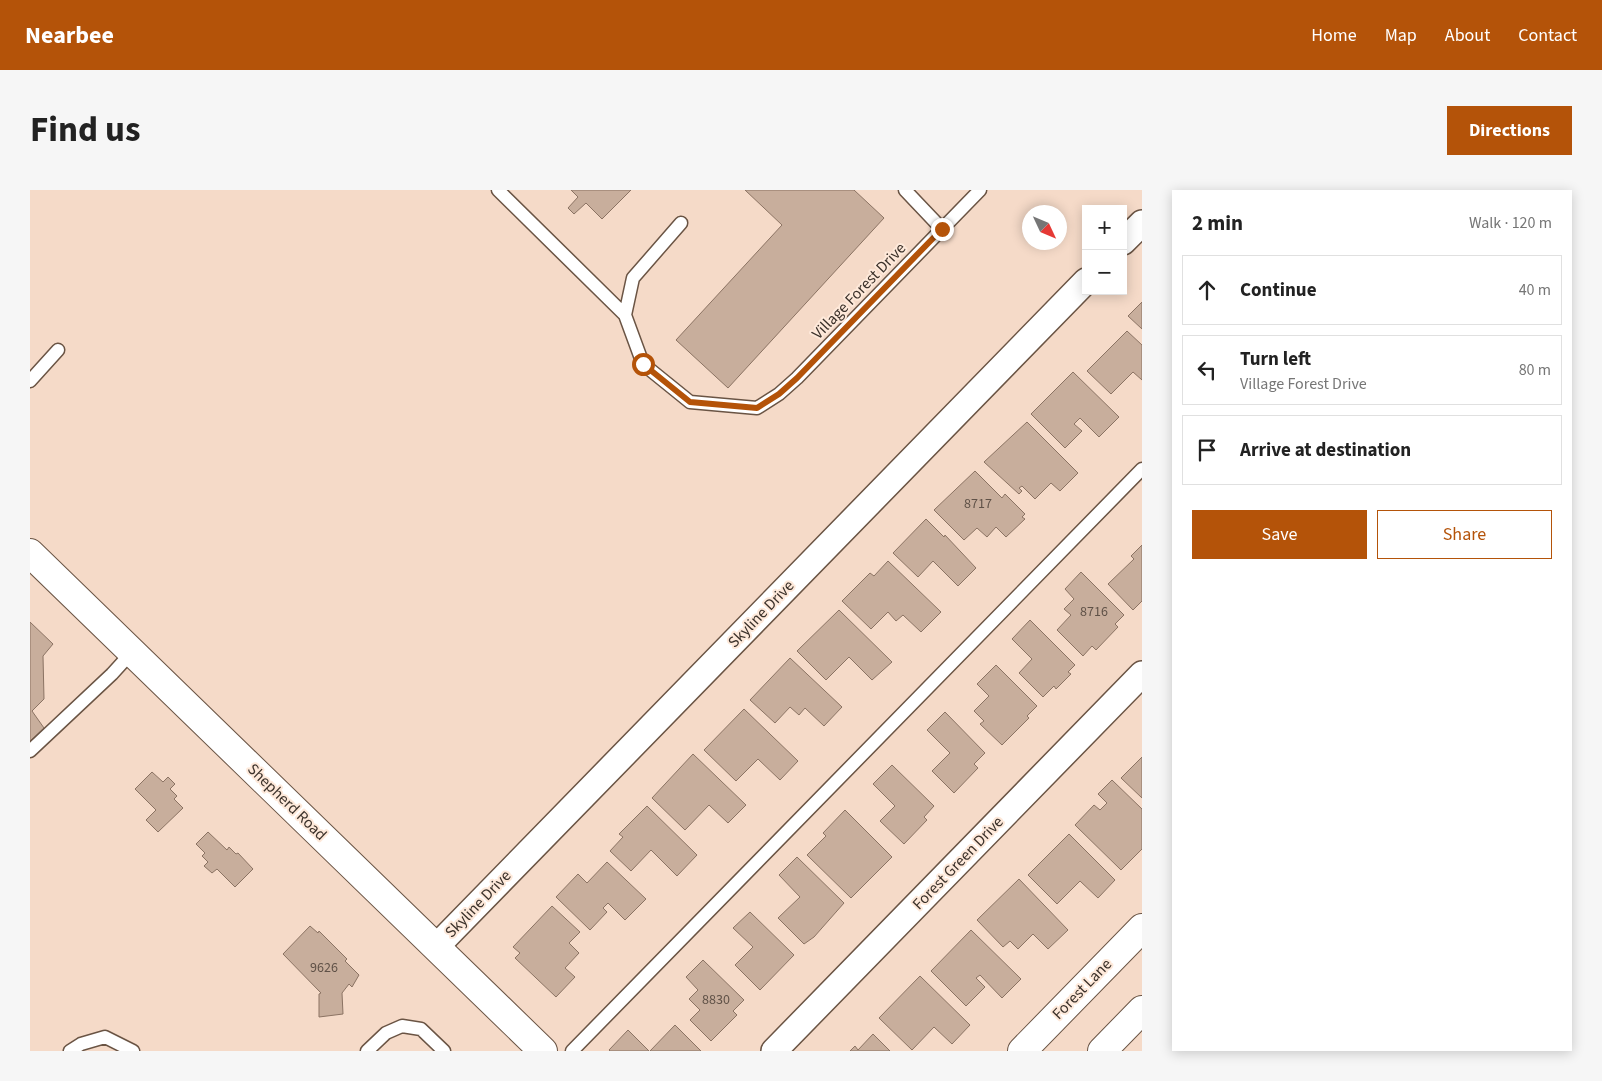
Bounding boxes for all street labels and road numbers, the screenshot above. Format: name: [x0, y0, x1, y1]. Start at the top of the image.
street label: Village Forest Drive: [807, 238, 911, 344]
street label: Skyline Drive: [723, 575, 799, 653]
street label: Shepherd Road: [242, 758, 332, 846]
street label: Forest Green Drive: [908, 811, 1008, 915]
street label: Skyline Drive: [440, 865, 516, 943]
street label: Forest Lane: [1047, 954, 1117, 1024]

